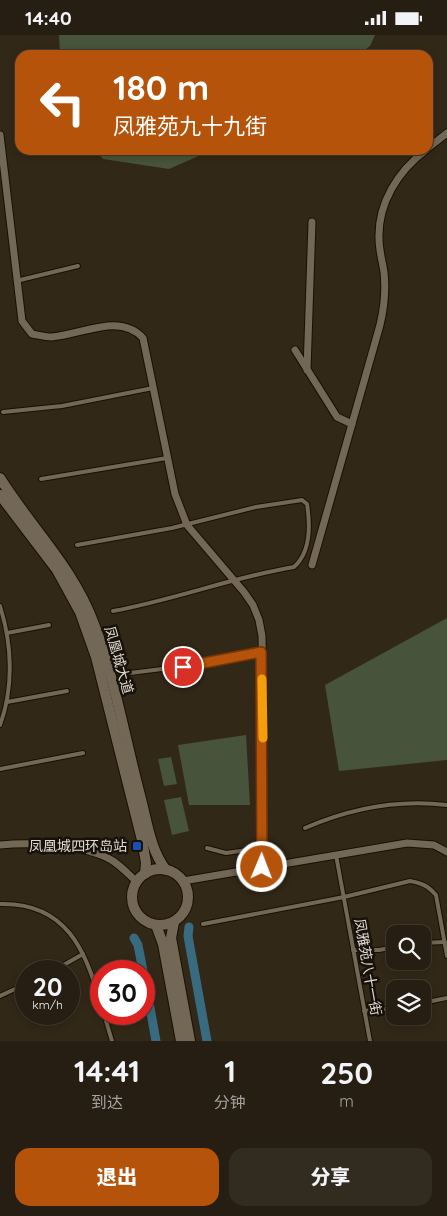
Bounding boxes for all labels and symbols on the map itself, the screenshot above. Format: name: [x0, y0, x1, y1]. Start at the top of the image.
street label: 凤凰城大道: [101, 624, 137, 696]
pin: [162, 646, 204, 688]
place label: 凤凰城四环岛站: [29, 837, 127, 855]
marker: 凤凰城四环岛站: [131, 840, 143, 852]
position arrow: [235, 840, 287, 892]
street label: 凤雅苑八十一街: [351, 917, 385, 1017]
speed limit sign: 30: [90, 960, 155, 1025]

